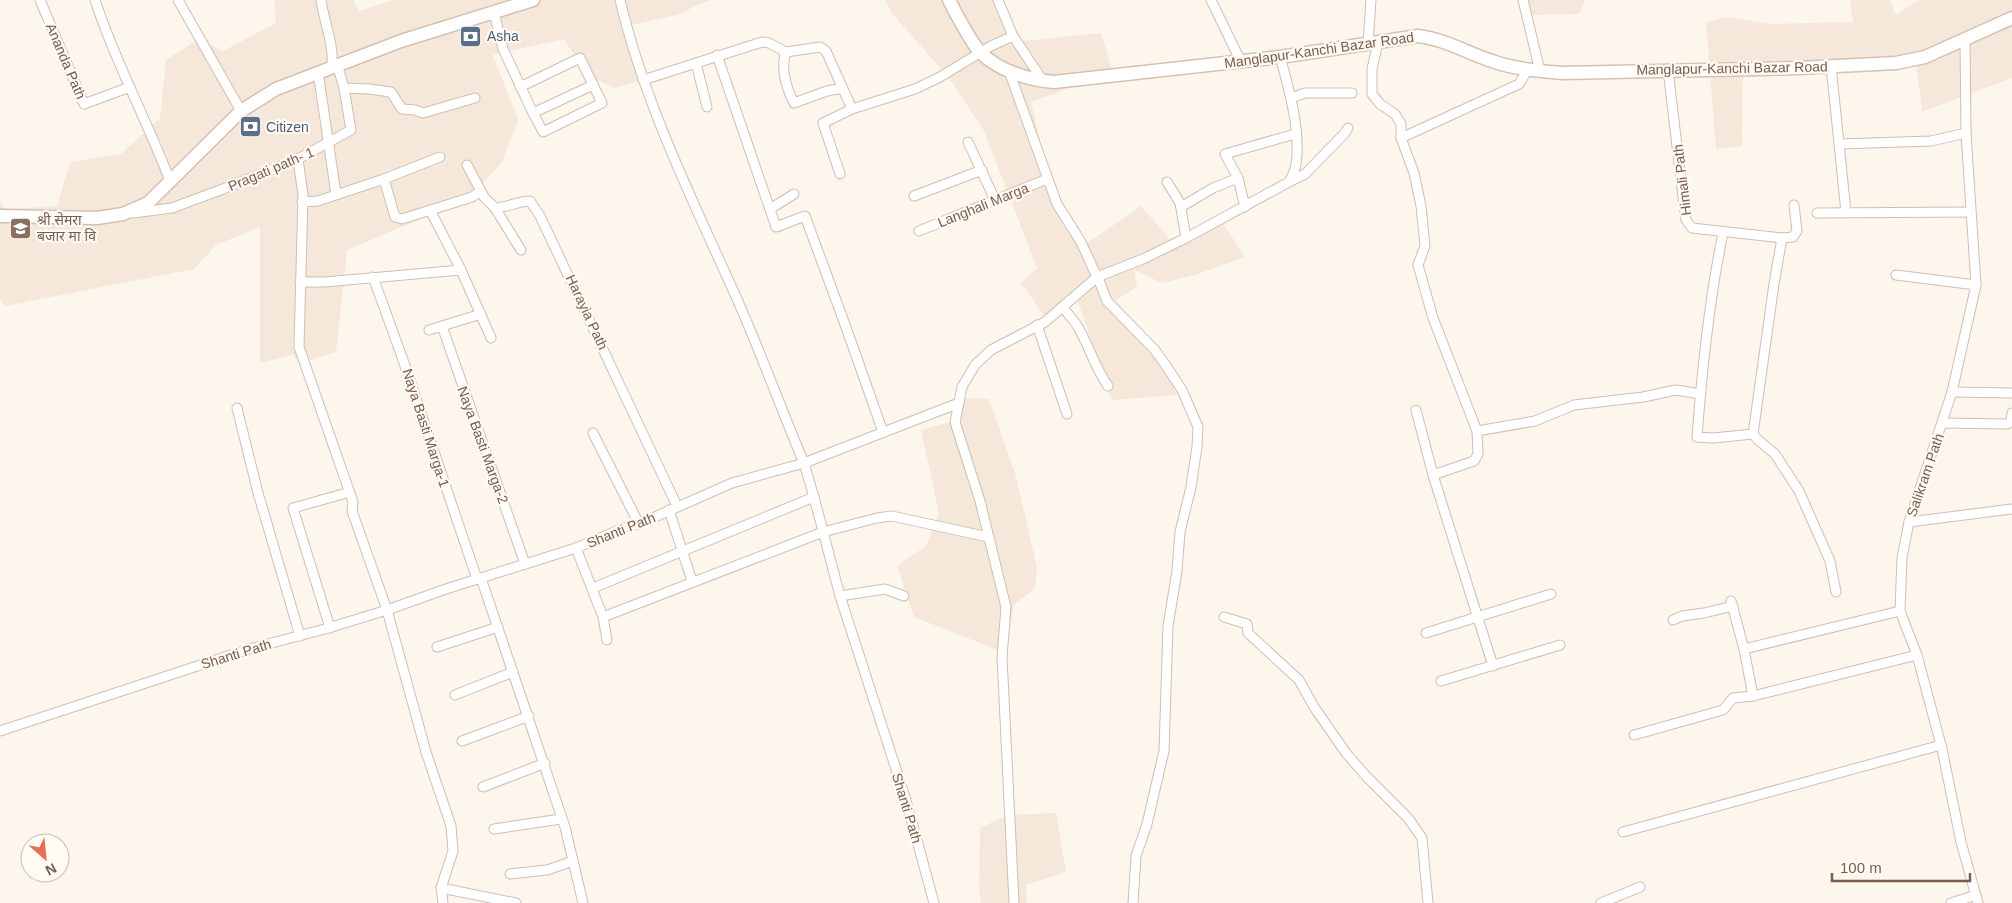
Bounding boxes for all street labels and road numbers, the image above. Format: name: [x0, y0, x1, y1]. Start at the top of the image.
street label: Ananda Path: [43, 21, 89, 101]
street label: Manglapur-Kanchi Bazar Road: [1223, 29, 1415, 71]
street label: Manglapur-Kanchi Bazar Road: [1636, 58, 1828, 78]
street label: Himali Path: [1670, 143, 1694, 217]
street label: Pragati path- 1: [226, 144, 317, 194]
street label: Langhali Marga: [935, 179, 1031, 230]
street label: Harayia Path: [563, 272, 611, 352]
street label: Naya Basti Marga-1: [399, 367, 453, 490]
street label: Naya Basti Marga-2: [454, 384, 512, 506]
street label: Salikram Path: [1903, 431, 1947, 519]
street label: Shanti Path: [584, 509, 658, 551]
street label: Shanti Path: [199, 636, 273, 672]
street label: Shanti Path: [889, 771, 925, 845]

